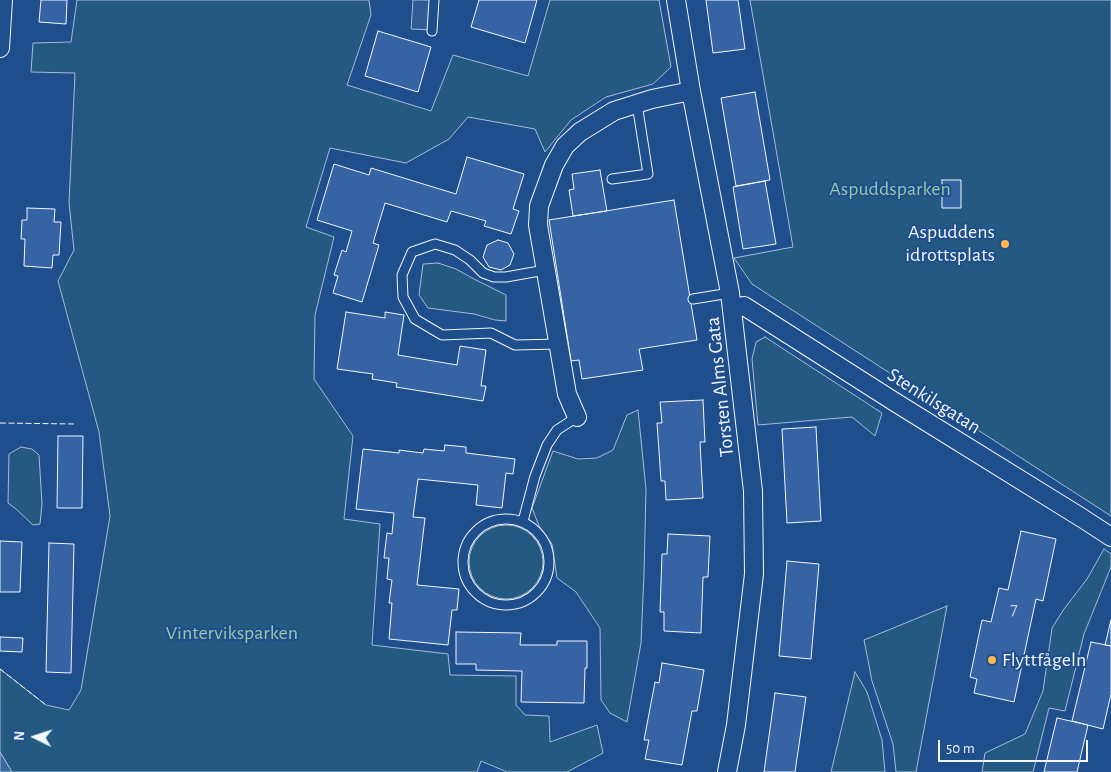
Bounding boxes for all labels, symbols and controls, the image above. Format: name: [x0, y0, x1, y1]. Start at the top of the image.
park label: Aspuddsparken: [829, 177, 951, 201]
place label: Aspuddens idrottsplats: [905, 220, 995, 267]
marker: Aspuddens idrottsplats: [999, 238, 1011, 250]
street label: Torsten Alms Gata: [701, 316, 739, 458]
street label: Stenkilsgatan: [883, 363, 985, 439]
house number: 7: [1010, 599, 1018, 621]
park label: Vinterviksparken: [166, 621, 298, 645]
place label: Flyttfågeln: [1002, 648, 1086, 672]
marker: Flyttfågeln: [986, 654, 998, 666]
north arrow: [10, 712, 60, 762]
scale bar: [941, 730, 1091, 762]
text: N: [13, 731, 27, 741]
text: 50 m: [946, 741, 975, 756]

